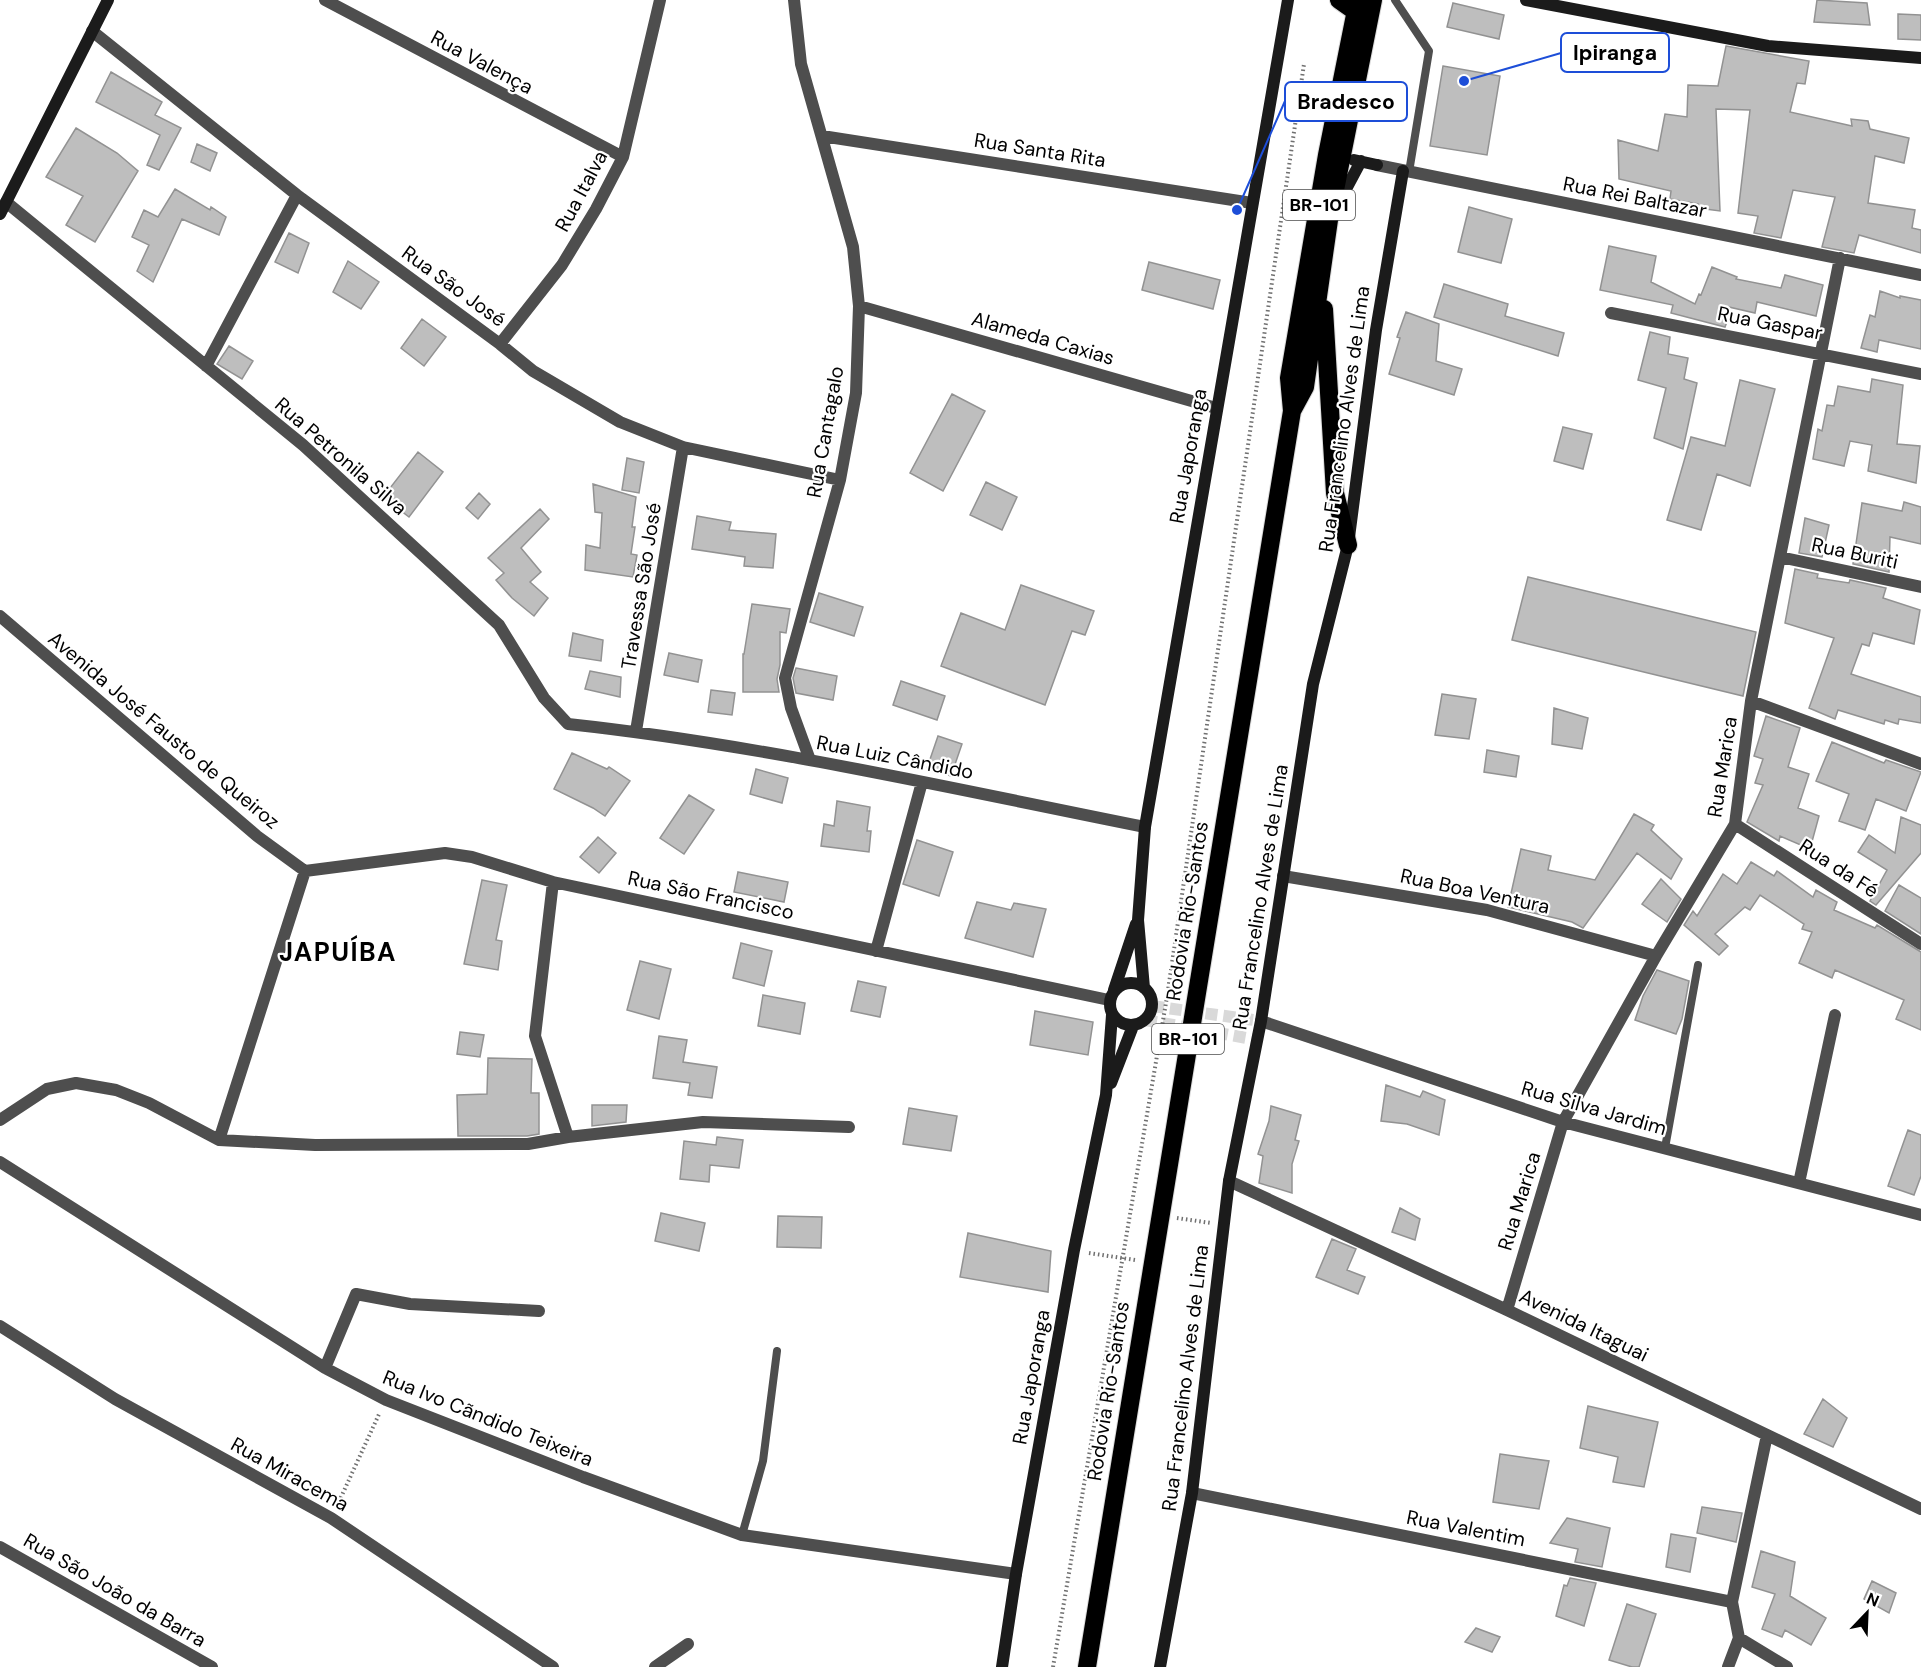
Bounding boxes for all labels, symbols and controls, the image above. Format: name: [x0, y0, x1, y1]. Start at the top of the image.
street label: Rua Valença: [426, 24, 538, 100]
callout: Ipiranga: [1561, 33, 1669, 72]
text: Ipiranga: [1573, 39, 1657, 67]
callout: Bradesco: [1285, 82, 1407, 121]
text: Bradesco: [1297, 88, 1395, 116]
street label: Rua Santa Rita: [972, 127, 1108, 173]
street label: Rua Italva: [549, 146, 613, 236]
street label: Rua Rei Baltazar: [1561, 170, 1709, 224]
road number: BR-101: [1283, 190, 1355, 220]
street label: Rua São José: [397, 239, 511, 333]
street label: Rua Francelino Alves de Lima: [1312, 284, 1376, 554]
street label: Rua Gaspar: [1715, 300, 1825, 346]
street label: Alameda Caxias: [969, 305, 1117, 371]
street label: Rua Cantagalo: [801, 364, 849, 500]
street label: Rua Japoranga: [1163, 386, 1213, 526]
street label: Rua Petronila Silva: [269, 391, 413, 521]
street label: Travessa São José: [615, 501, 667, 671]
street label: Rua Buriti: [1809, 531, 1901, 575]
street label: Avenida José Fausto de Queiroz: [43, 625, 285, 835]
street label: Rua Marica: [1701, 715, 1743, 819]
street label: Rua Luiz Cândido: [814, 729, 976, 785]
street label: Rua Francelino Alves de Lima: [1226, 762, 1294, 1032]
street label: Rodovia Rio-Santos: [1160, 819, 1214, 1003]
street label: Rua da Fé: [1794, 833, 1884, 903]
street label: Rua Boa Ventura: [1398, 862, 1552, 920]
street label: Rua São Francisco: [626, 865, 796, 925]
district label: JAPUÍBA: [279, 935, 397, 969]
road number: BR-101: [1152, 1024, 1224, 1054]
street label: Rua Silva Jardim: [1518, 1075, 1670, 1141]
street label: Rua Marica: [1492, 1149, 1546, 1253]
street label: Rua Francelino Alves de Lima: [1156, 1243, 1214, 1513]
street label: Avenida Itaguai: [1515, 1283, 1653, 1367]
street label: Rodovia Rio-Santos: [1081, 1299, 1135, 1483]
street label: Rua Japoranga: [1006, 1307, 1056, 1447]
street label: Rua Ivo Cãndido Teixeira: [379, 1364, 597, 1472]
street label: Rua Miracema: [226, 1431, 354, 1517]
street label: Rua Valentim: [1404, 1504, 1528, 1552]
street label: Rua São João da Barra: [19, 1527, 211, 1653]
north arrow: [1837, 1583, 1897, 1643]
text: N: [1863, 1588, 1882, 1612]

